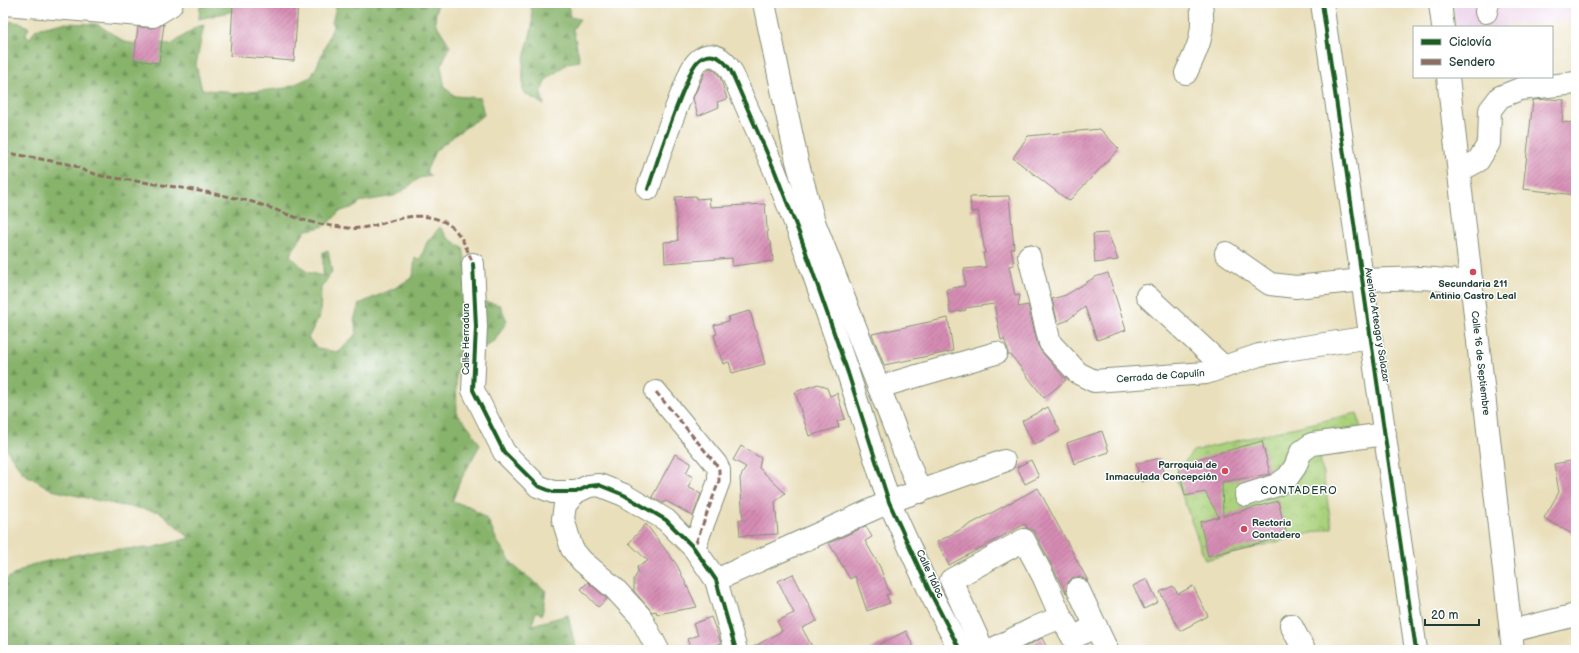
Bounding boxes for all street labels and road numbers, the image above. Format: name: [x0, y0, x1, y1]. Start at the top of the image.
street label: Avenida Arteaga y Salazar: [1362, 267, 1392, 384]
street label: Calle Herradura: [460, 303, 472, 375]
street label: Calle 16 de Septiembre: [1469, 310, 1492, 416]
street label: Cerrada de Capulín: [1116, 367, 1205, 385]
street label: Calle Tláloc: [914, 548, 946, 600]

